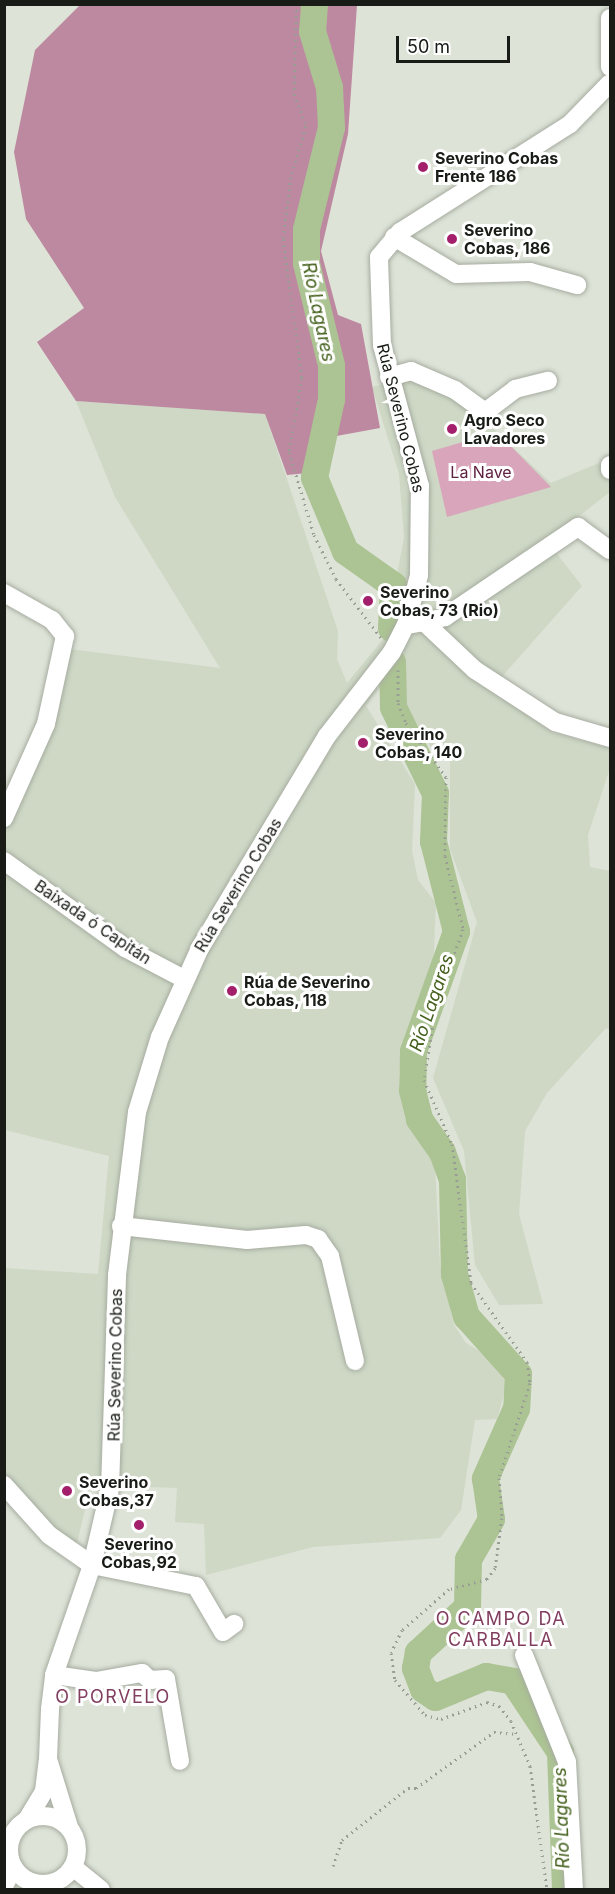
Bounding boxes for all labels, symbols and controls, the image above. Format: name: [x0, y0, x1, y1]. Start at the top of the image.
scale bar: [399, 24, 513, 62]
text: 50 m: [407, 36, 450, 57]
place label: Severino Cobas Frente 186: [435, 148, 558, 186]
marker: Severino Cobas Frente 186: [416, 160, 430, 174]
place label: Severino Cobas, 186: [464, 220, 551, 258]
marker: Severino Cobas, 186: [445, 232, 459, 246]
water label: Río Lagares: [297, 260, 339, 364]
street label: Rúa Severino Cobas: [373, 342, 429, 494]
place label: Agro Seco Lavadores: [464, 410, 545, 448]
marker: Agro Seco Lavadores: [445, 422, 459, 436]
park label: La Nave: [450, 462, 512, 482]
place label: Severino Cobas, 73 (Rio): [380, 582, 499, 620]
marker: Severino Cobas, 73 (Rio): [361, 594, 375, 608]
place label: Severino Cobas, 140: [375, 724, 463, 762]
marker: Severino Cobas, 140: [356, 736, 370, 750]
street label: Rúa Severino Cobas: [190, 815, 286, 955]
street label: Baixada ó Capitán: [31, 876, 155, 968]
water label: Río Lagares: [405, 952, 459, 1054]
place label: Rúa de Severino Cobas, 118: [244, 972, 370, 1010]
marker: Rúa de Severino Cobas, 118: [225, 984, 239, 998]
street label: Rúa Severino Cobas: [104, 1288, 126, 1442]
place label: Severino Cobas,37: [79, 1472, 154, 1510]
marker: Severino Cobas,37: [60, 1484, 74, 1498]
marker: Severino Cobas,92: [132, 1518, 146, 1532]
place label: Severino Cobas,92: [101, 1534, 177, 1572]
district label: O CAMPO DA CARBALLA: [436, 1609, 566, 1652]
district label: O PORVELO: [55, 1686, 171, 1708]
water label: Río Lagares: [549, 1767, 575, 1869]

